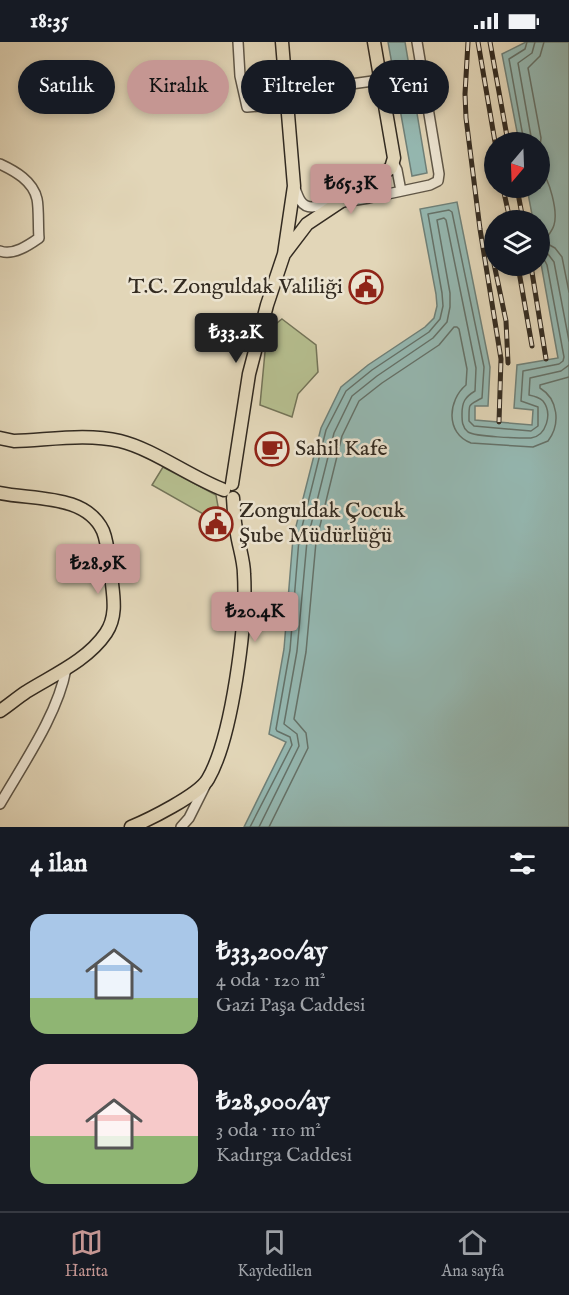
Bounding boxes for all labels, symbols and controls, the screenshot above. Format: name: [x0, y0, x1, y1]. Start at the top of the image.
text: 18:35: [30, 7, 69, 35]
chip: Satılık: [18, 60, 115, 114]
chip: Kiralık: [127, 60, 229, 114]
chip: Filtreler: [241, 60, 356, 114]
chip: Yeni: [368, 60, 449, 114]
north arrow: [484, 132, 550, 198]
map controls: [484, 132, 550, 276]
pin: ₺65.3K: [302, 164, 400, 215]
text: ₺65.3K: [324, 171, 378, 196]
button: layers: [484, 210, 550, 276]
public building icon: T.C. Zonguldak Valiliği: [348, 269, 384, 305]
place label: T.C. Zonguldak Valiliği: [128, 273, 343, 301]
pin: ₺33.2K: [187, 313, 285, 364]
text: ₺33.2K: [209, 320, 263, 345]
cafe icon: Sahil Kafe: [254, 431, 290, 467]
place label: Sahil Kafe: [295, 435, 388, 463]
place label: Zonguldak Çocuk Şube Müdürlüğü: [239, 497, 405, 550]
public building icon: Zonguldak Çocuk Şube Müdürlüğü: [198, 506, 234, 542]
pin: ₺28.9K: [49, 544, 147, 595]
text: ₺28.9K: [70, 551, 126, 576]
pin: ₺20.4K: [206, 592, 304, 643]
text: ₺20.4K: [225, 599, 285, 624]
text: 4 ilan: [30, 847, 88, 880]
icon: filters: [506, 847, 539, 880]
text: ₺33,200/ay: [216, 935, 328, 968]
icon: home: [78, 938, 150, 1010]
text: 4 oda · 120 m²: [216, 968, 325, 993]
text: Gazi Paşa Caddesi: [216, 993, 365, 1018]
text: ₺28,900/ay: [216, 1085, 330, 1118]
icon: home: [78, 1088, 150, 1160]
text: 3 oda · 110 m²: [216, 1118, 321, 1143]
text: Kadırga Caddesi: [216, 1143, 352, 1168]
tab: Harita: [65, 1226, 108, 1282]
tab: Kaydedilen: [237, 1226, 312, 1282]
tab: Ana sayfa: [442, 1226, 504, 1282]

